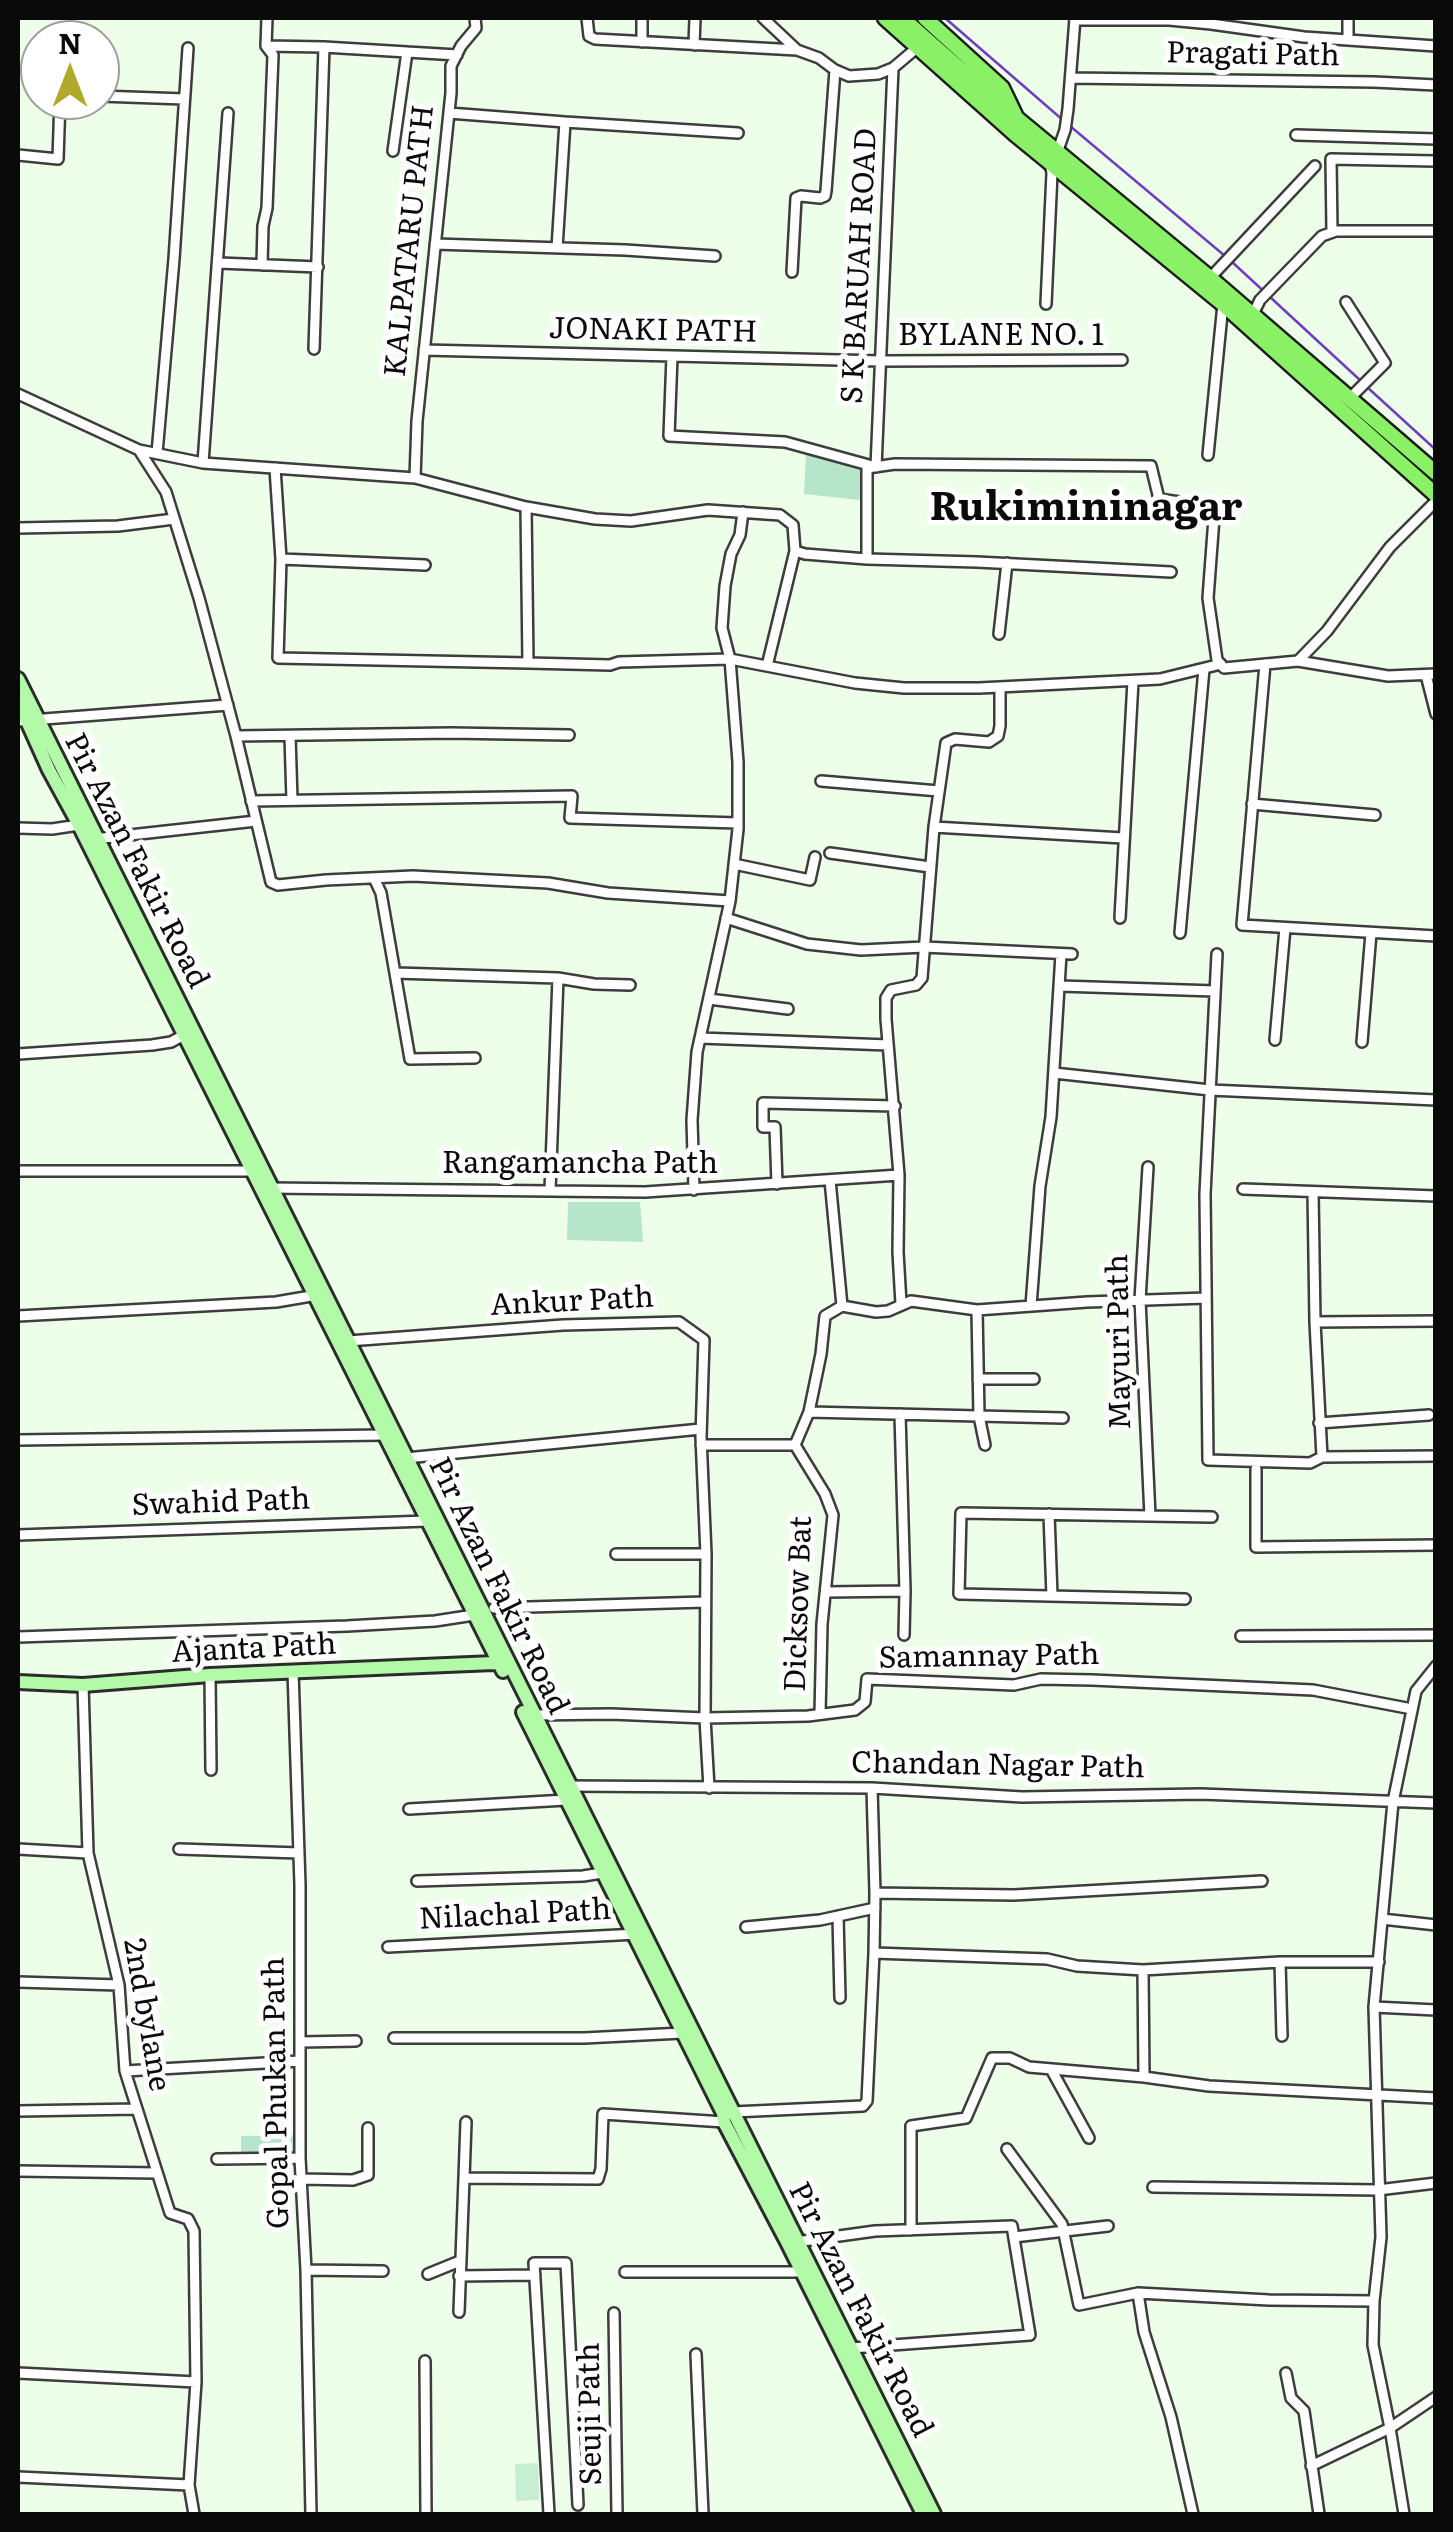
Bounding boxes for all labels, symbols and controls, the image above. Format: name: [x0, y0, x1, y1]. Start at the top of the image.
north arrow: [20, 20, 120, 120]
text: N: [58, 21, 82, 63]
street label: Pragati Path: [1166, 35, 1340, 75]
street label: KALPATARU PATH: [378, 103, 442, 379]
street label: S K BARUAH ROAD: [835, 127, 885, 405]
street label: JONAKI PATH: [548, 311, 758, 351]
street label: BYLANE NO. 1: [898, 318, 1104, 354]
district label: Rukimininagar: [929, 484, 1243, 532]
street label: Pir Azan Fakir Road: [56, 728, 216, 994]
street label: Rangamancha Path: [442, 1146, 718, 1182]
street label: Mayuri Path: [1100, 1254, 1140, 1430]
street label: Ankur Path: [489, 1280, 655, 1324]
street label: Pir Azan Fakir Road: [420, 1452, 576, 1720]
street label: Swahid Path: [131, 1482, 311, 1524]
street label: Dicksow Bat: [778, 1516, 820, 1692]
street label: Ajanta Path: [171, 1627, 337, 1671]
street label: Samannay Path: [878, 1637, 1100, 1677]
street label: Chandan Nagar Path: [851, 1745, 1145, 1787]
street label: Nilachal Path: [418, 1892, 612, 1938]
street label: 2nd bylane: [115, 1936, 177, 2094]
street label: Gopal Phukan Path: [257, 1957, 297, 2229]
street label: Pir Azan Fakir Road: [780, 2177, 940, 2443]
street label: Seuji Path: [572, 2342, 610, 2486]

